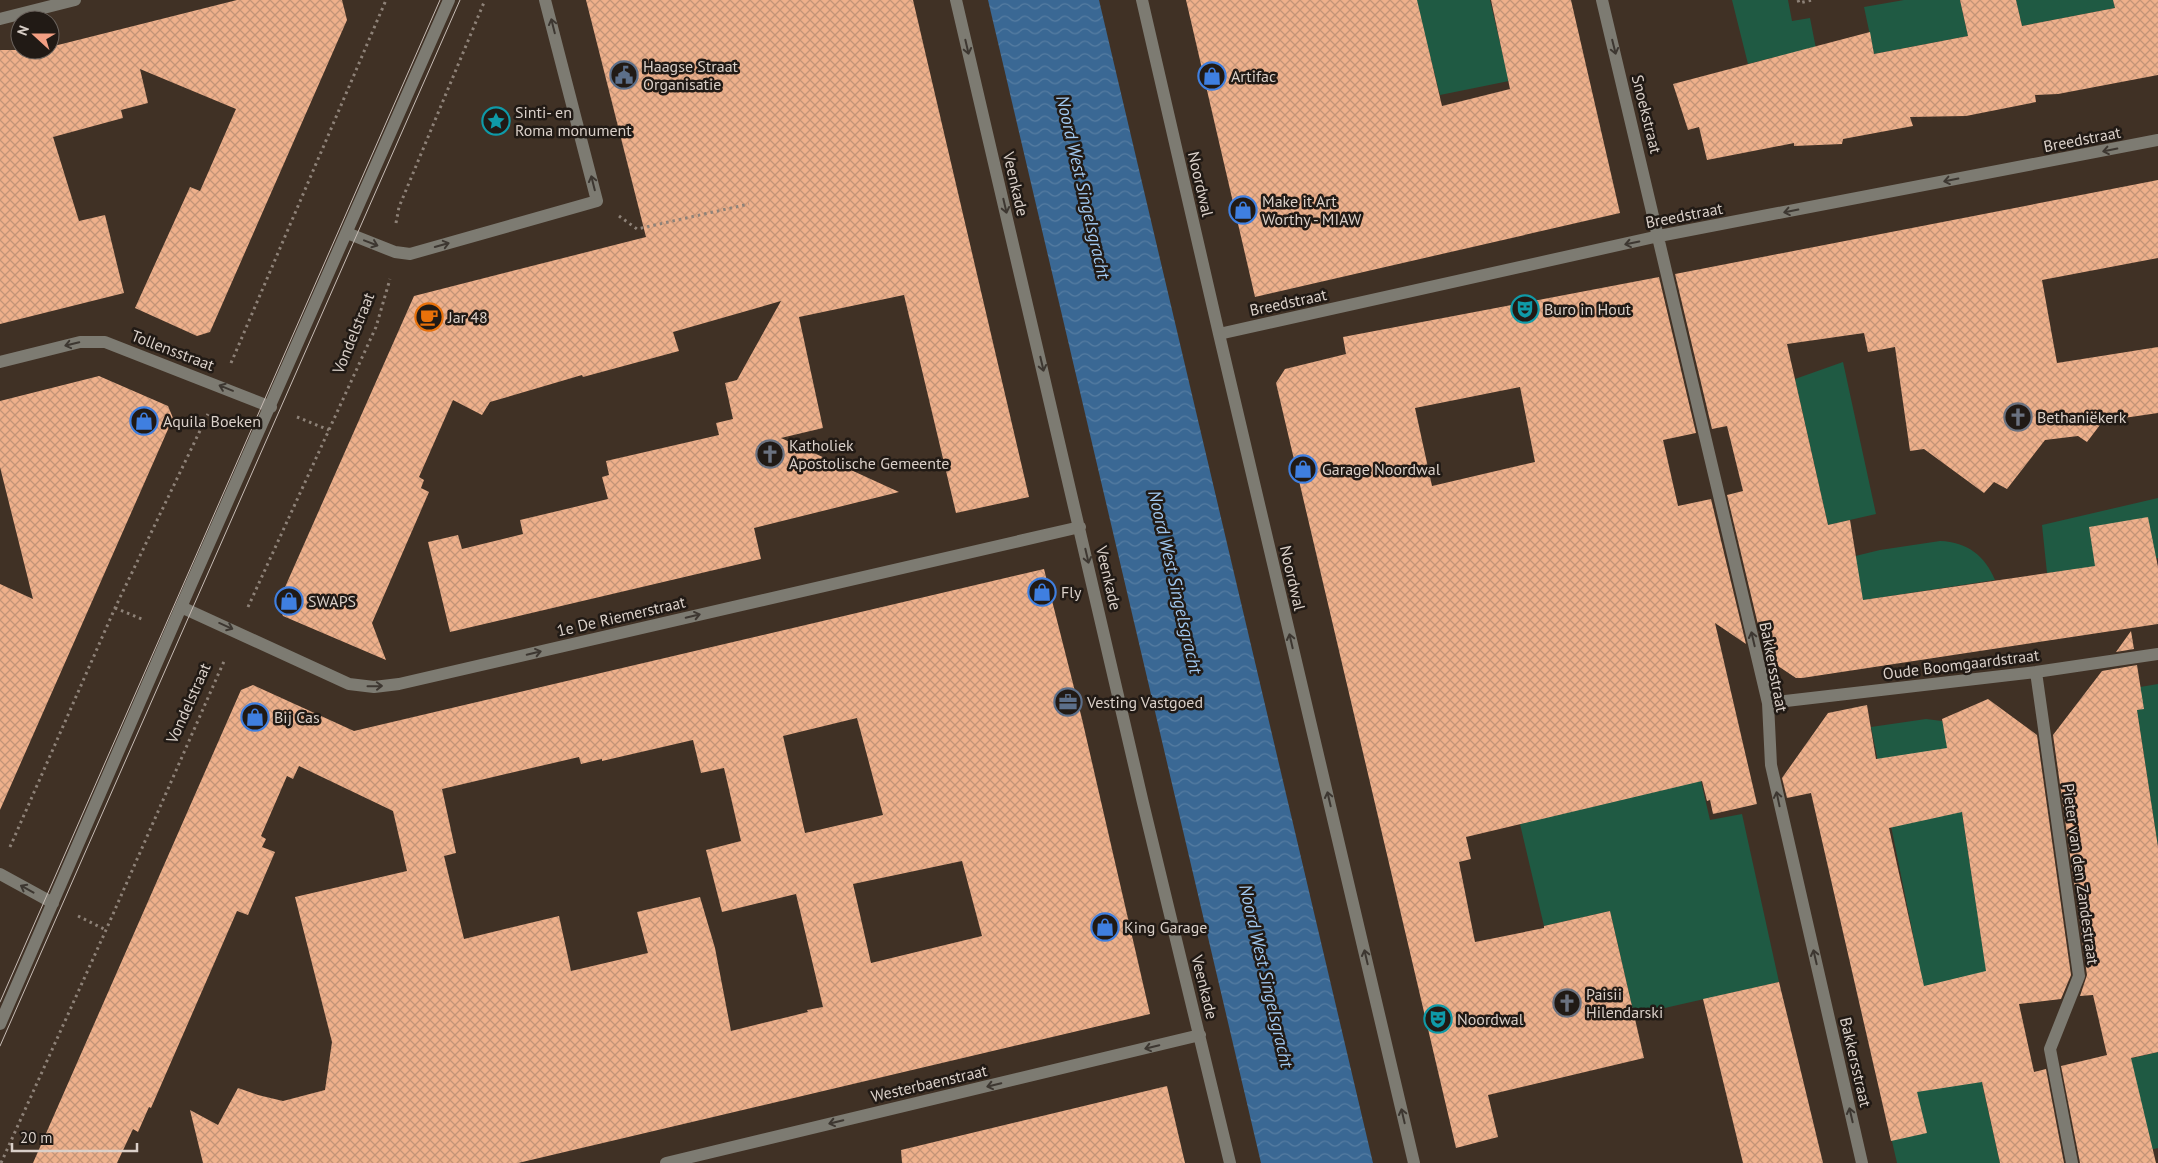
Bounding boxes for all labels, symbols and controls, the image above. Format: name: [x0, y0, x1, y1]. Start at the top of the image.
north arrow: [10, 10, 60, 60]
one-way arrow: [547, 18, 557, 34]
text: N: [13, 23, 33, 38]
one-way arrow: [963, 39, 972, 55]
one-way arrow: [1610, 39, 1619, 55]
place label: Haagse Straat Organisatie: [643, 56, 739, 94]
public building icon: Haagse Straat Organisatie: [609, 60, 639, 90]
shop icon: Artifac: [1197, 61, 1227, 91]
place label: Artifac: [1231, 66, 1276, 86]
street label: Snoekstraat: [1628, 73, 1667, 156]
water label: Noord West Singelsgracht: [1051, 93, 1116, 282]
place label: Sinti- en Roma monument: [515, 102, 632, 140]
place icon: Sinti- en Roma monument: [481, 106, 511, 136]
street label: Breedstraat: [2042, 122, 2123, 156]
one-way arrow: [2103, 145, 2119, 155]
street label: Veenkade: [999, 149, 1033, 218]
street label: Noordwal: [1184, 149, 1218, 219]
one-way arrow: [588, 176, 597, 192]
one-way arrow: [1943, 176, 1959, 186]
place label: Make it Art Worthy - MIAW: [1262, 191, 1362, 229]
shop icon: Make it Art Worthy - MIAW: [1228, 195, 1258, 225]
one-way arrow: [1001, 197, 1010, 213]
street label: Breedstraat: [1644, 198, 1725, 232]
one-way arrow: [1783, 207, 1799, 216]
one-way arrow: [1624, 238, 1640, 248]
one-way arrow: [362, 239, 378, 248]
one-way arrow: [434, 240, 450, 249]
street label: Breedstraat: [1248, 284, 1329, 320]
street label: Vondelstraat: [327, 289, 379, 377]
theatre icon: Buro in Hout: [1510, 294, 1540, 324]
place label: Buro in Hout: [1544, 299, 1632, 319]
cafe icon: Jar 48: [414, 302, 444, 332]
place label: Jar 48: [447, 307, 488, 327]
street label: Tollensstraat: [129, 325, 218, 375]
one-way arrow: [65, 340, 81, 349]
one-way arrow: [1038, 355, 1047, 371]
one-way arrow: [219, 383, 234, 392]
church icon: Bethaniëkerk: [2003, 402, 2033, 432]
shop icon: Aquila Boeken: [129, 406, 159, 436]
place label: Bethaniëkerk: [2037, 407, 2127, 427]
place label: Aquila Boeken: [163, 411, 261, 431]
place label: Katholiek Apostolische Gemeente: [789, 435, 949, 473]
church icon: Katholiek Apostolische Gemeente: [755, 439, 785, 469]
shop icon: Garage Noordwal: [1288, 454, 1318, 484]
place label: Garage Noordwal: [1322, 459, 1441, 479]
water label: Noord West Singelsgracht: [1143, 488, 1208, 677]
street label: Veenkade: [1092, 543, 1126, 612]
street label: Noordwal: [1276, 543, 1310, 613]
one-way arrow: [1083, 548, 1092, 564]
shop icon: Fly: [1027, 577, 1057, 607]
place label: Fly: [1061, 582, 1082, 602]
shop icon: SWAPS: [274, 586, 304, 616]
place label: SWAPS: [308, 591, 356, 611]
street label: 1e De Riemerstraat: [555, 591, 688, 641]
one-way arrow: [684, 611, 700, 620]
street label: Bakkersstraat: [1755, 620, 1793, 714]
one-way arrow: [218, 622, 233, 632]
one-way arrow: [1748, 631, 1757, 647]
one-way arrow: [1286, 634, 1295, 650]
street label: Oude Boomgaardstraat: [1882, 644, 2041, 684]
one-way arrow: [526, 648, 542, 657]
street label: Vondelstraat: [161, 659, 215, 747]
one-way arrow: [367, 681, 383, 691]
office icon: Vesting Vastgoed: [1053, 687, 1083, 717]
place label: Vesting Vastgoed: [1086, 692, 1203, 712]
shop icon: Bij Cas: [240, 702, 270, 732]
place label: Bij Cas: [274, 707, 320, 727]
street label: Pieter van den Zandestraat: [2058, 782, 2104, 967]
one-way arrow: [1773, 791, 1782, 807]
one-way arrow: [1324, 792, 1333, 808]
water label: Noord West Singelsgracht: [1234, 882, 1299, 1071]
one-way arrow: [19, 884, 34, 894]
shop icon: King Garage: [1090, 912, 1120, 942]
place label: King Garage: [1124, 917, 1208, 937]
one-way arrow: [1361, 950, 1370, 966]
one-way arrow: [1810, 950, 1819, 966]
street label: Veenkade: [1187, 952, 1223, 1021]
place label: Paisii Hilendarski: [1586, 984, 1663, 1022]
church icon: Paisii Hilendarski: [1552, 988, 1582, 1018]
theatre icon: Noordwal: [1423, 1004, 1453, 1034]
place label: Noordwal: [1457, 1009, 1524, 1029]
street label: Bakkersstraat: [1836, 1015, 1876, 1109]
one-way arrow: [1145, 1043, 1161, 1052]
street label: Westerbaenstraat: [869, 1060, 990, 1106]
one-way arrow: [987, 1080, 1003, 1090]
one-way arrow: [1398, 1108, 1407, 1124]
one-way arrow: [1846, 1108, 1855, 1124]
one-way arrow: [829, 1118, 845, 1127]
scale bar: [12, 1120, 138, 1152]
text: 20 m: [20, 1128, 53, 1147]

